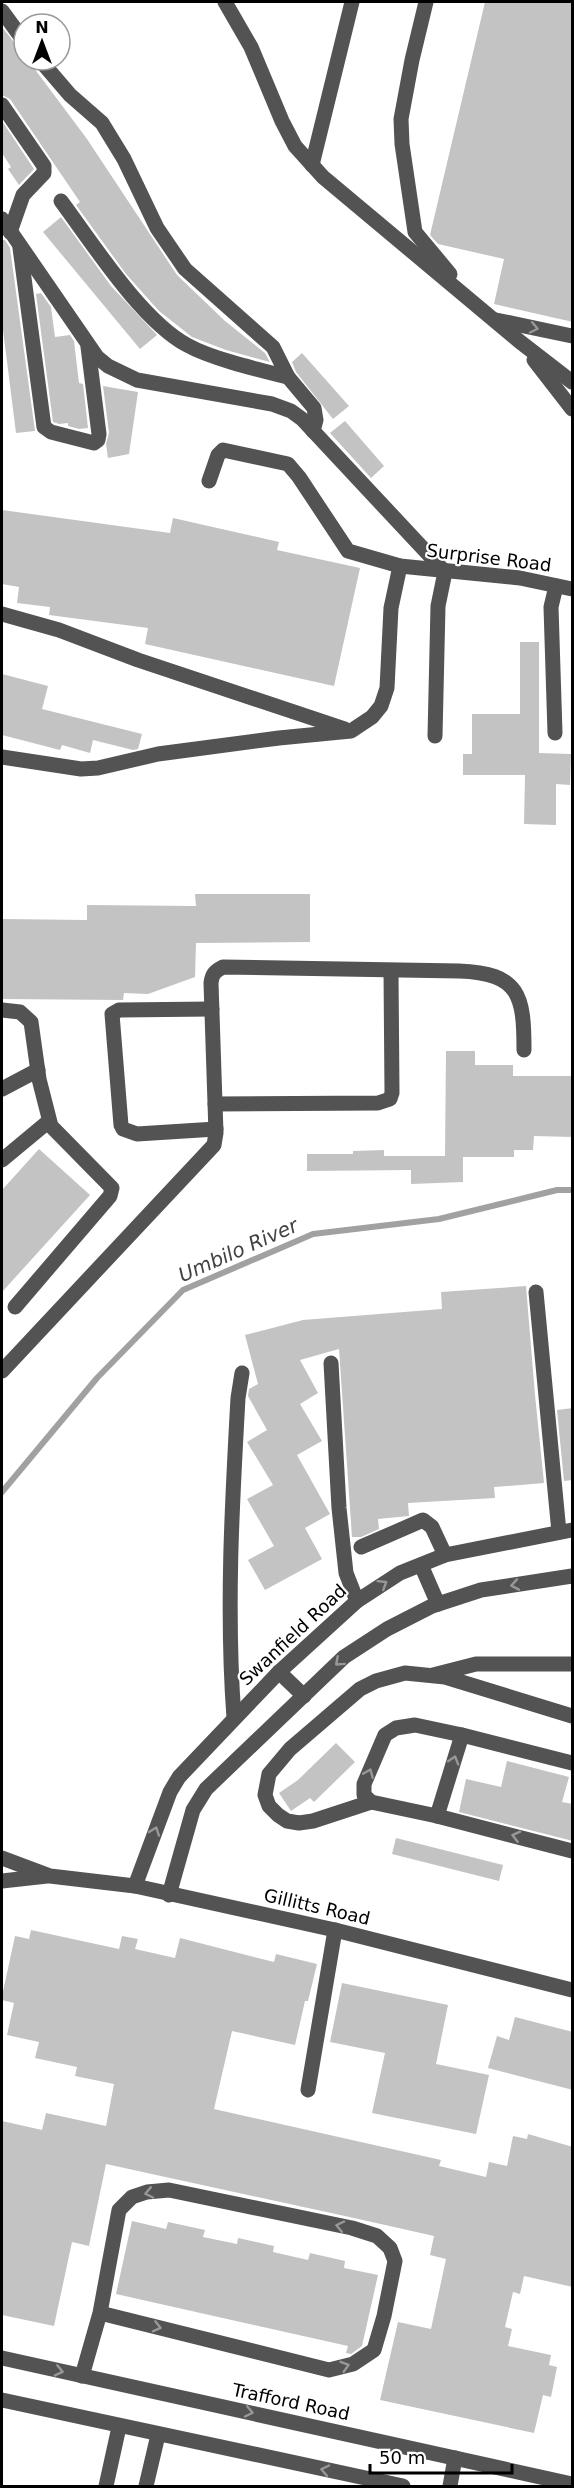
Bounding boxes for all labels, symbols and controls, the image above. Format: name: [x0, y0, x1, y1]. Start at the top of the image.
north arrow: [12, 12, 72, 72]
text: N: [35, 18, 49, 37]
one-way arrow: [529, 320, 539, 333]
street label: Surprise Road: [426, 539, 553, 576]
water label: Umbilo River: [174, 1212, 303, 1287]
one-way arrow: [510, 1578, 519, 1590]
street label: Swanfield Road: [235, 1580, 350, 1689]
one-way arrow: [377, 1580, 388, 1591]
one-way arrow: [335, 1655, 345, 1666]
one-way arrow: [447, 1755, 459, 1766]
one-way arrow: [362, 1769, 374, 1780]
one-way arrow: [147, 1826, 160, 1837]
one-way arrow: [511, 1831, 522, 1843]
street label: Gillitts Road: [262, 1884, 372, 1929]
one-way arrow: [144, 2186, 154, 2199]
one-way arrow: [335, 2220, 345, 2233]
one-way arrow: [151, 2320, 161, 2332]
one-way arrow: [339, 2361, 350, 2373]
one-way arrow: [53, 2363, 63, 2376]
street label: Trafford Road: [229, 2379, 352, 2424]
one-way arrow: [244, 2405, 254, 2418]
scale bar: [370, 2437, 512, 2475]
text: 50 m: [379, 2447, 425, 2468]
one-way arrow: [320, 2464, 330, 2477]

